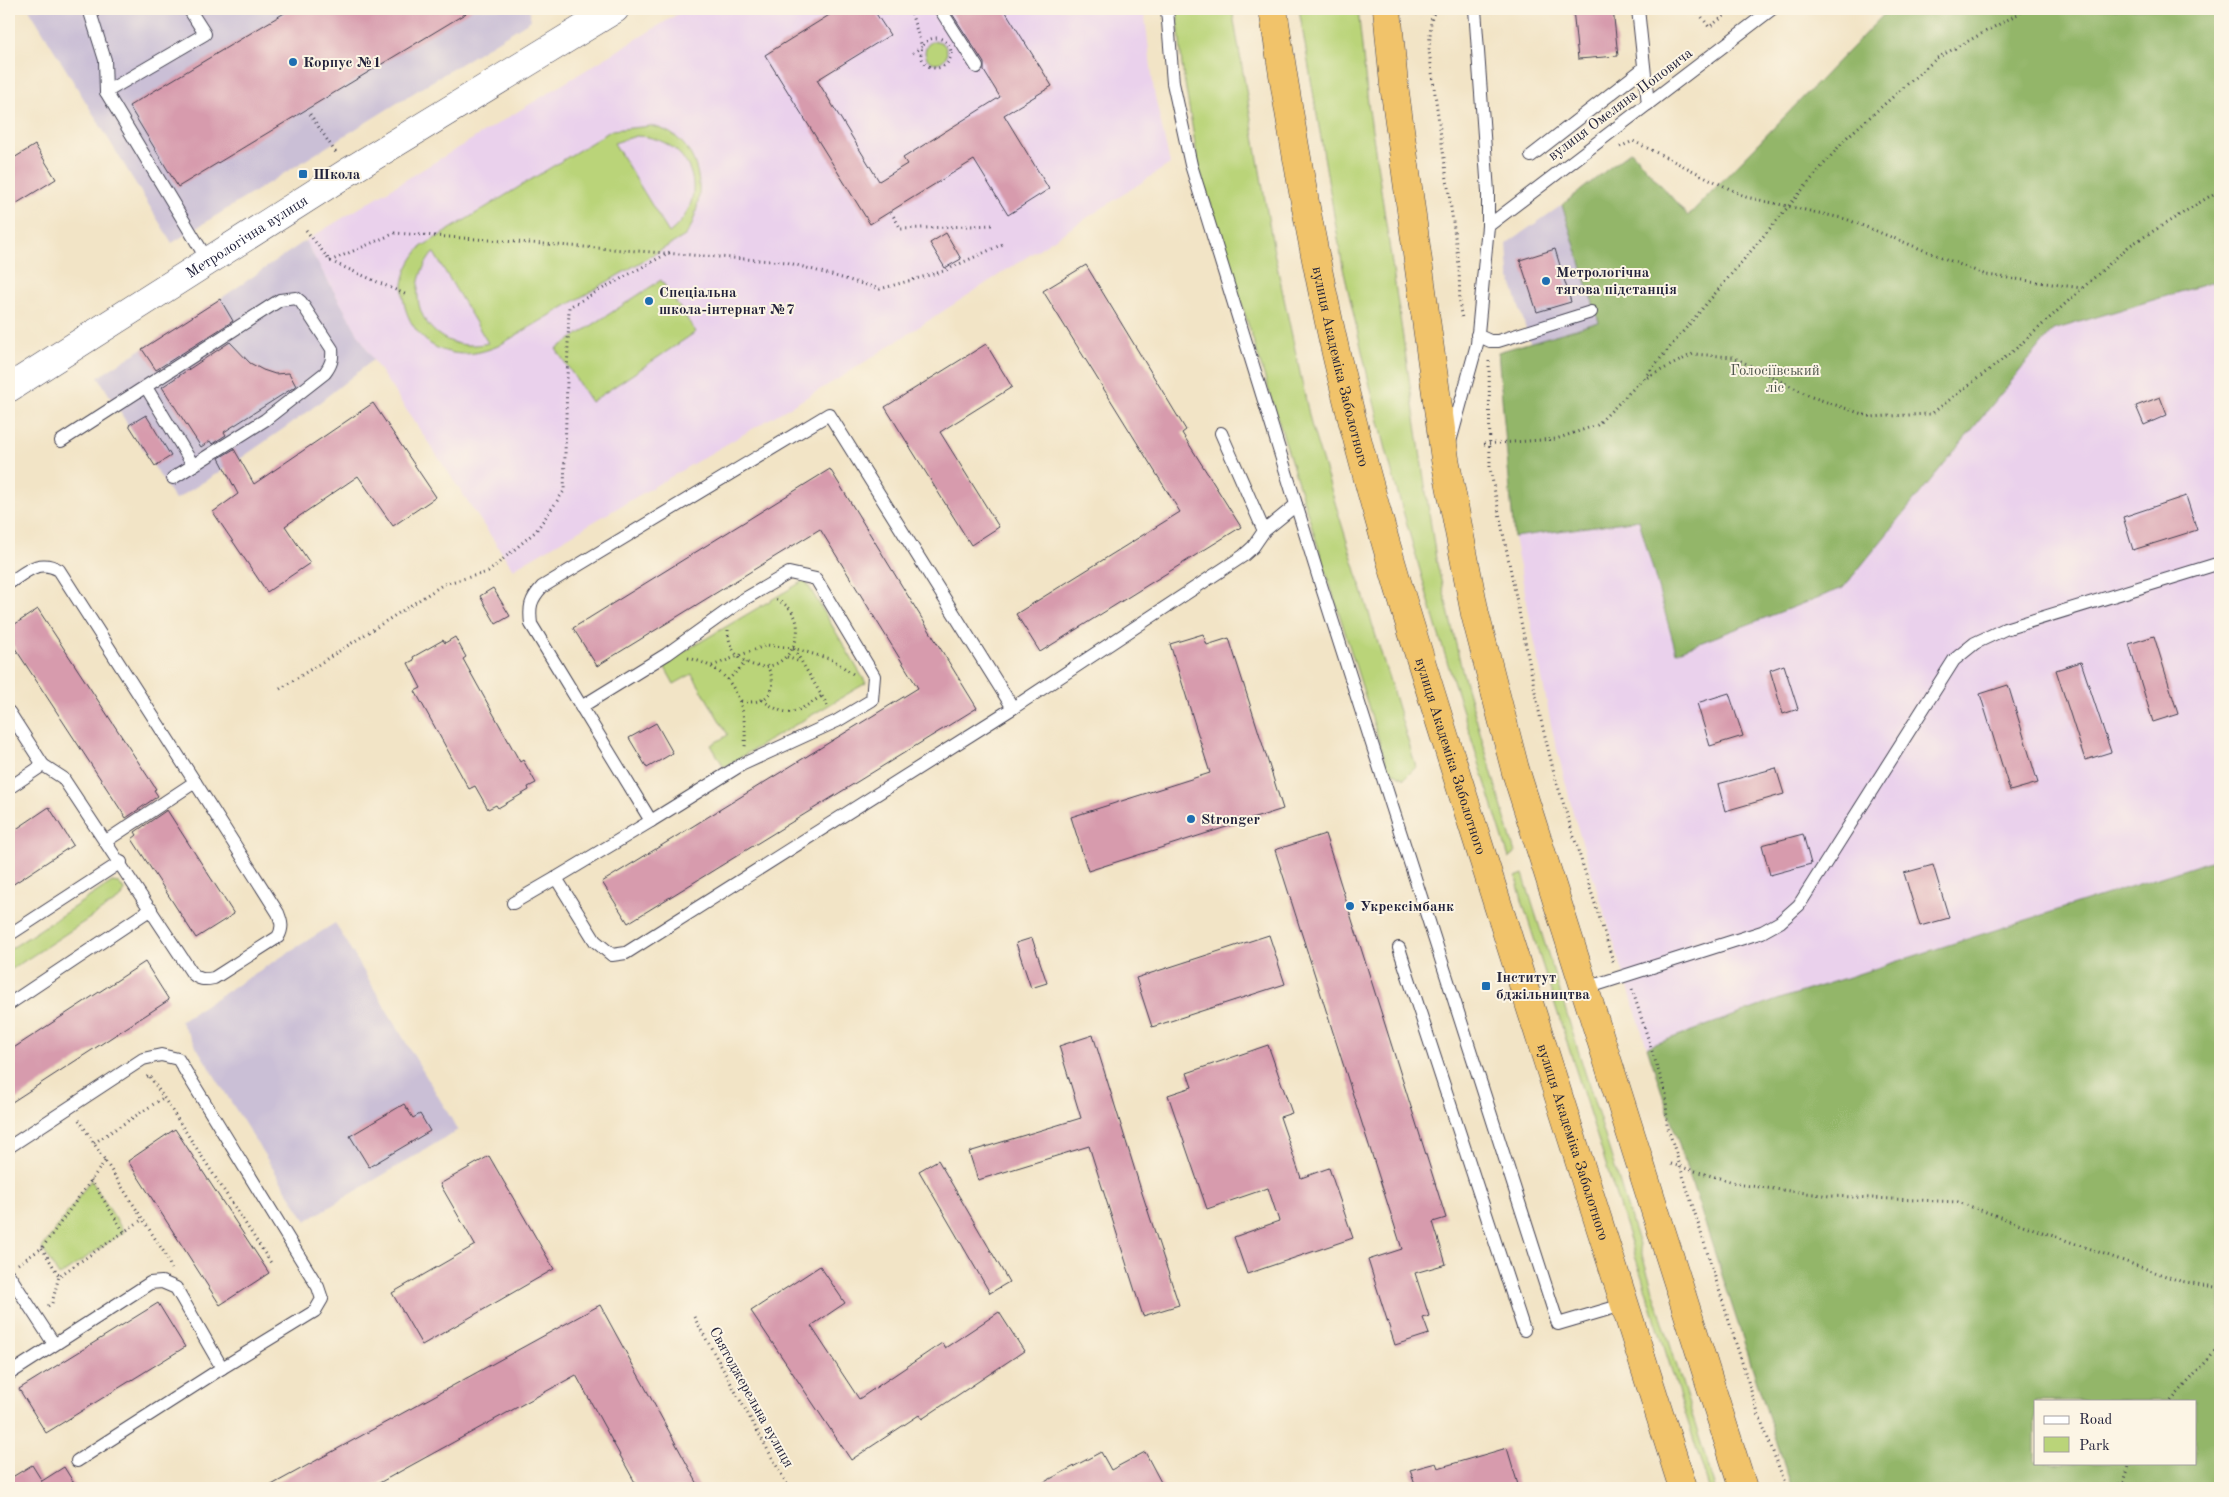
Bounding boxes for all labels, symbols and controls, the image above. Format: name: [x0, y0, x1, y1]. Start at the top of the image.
street label: вулиця Омеляна Поповича: [1546, 46, 1696, 164]
marker: Корпус №1: [287, 56, 299, 68]
place label: Корпус №1: [303, 56, 381, 71]
marker: Школа: [297, 168, 309, 180]
place label: Школа: [313, 168, 361, 183]
street label: Метрологічна вулиця: [184, 193, 311, 282]
street label: вулиця Академіка Заболотного: [1309, 265, 1370, 469]
place label: Метрологічна тягова підстанція: [1556, 266, 1677, 298]
marker: Метрологічна тягова підстанція: [1540, 275, 1552, 287]
place label: Спеціальна школа-інтернат №7: [659, 286, 795, 318]
marker: Спеціальна школа-інтернат №7: [643, 295, 655, 307]
park label: Голосіївський ліс: [1730, 364, 1820, 396]
street label: вулиця Академіка Заболотного: [1411, 656, 1487, 857]
marker: Stronger: [1185, 813, 1197, 825]
place label: Stronger: [1201, 813, 1261, 828]
marker: Укрексімбанк: [1344, 900, 1356, 912]
place label: Укрексімбанк: [1360, 900, 1454, 915]
place label: Інститут бджільництва: [1496, 971, 1590, 1003]
marker: Інститут бджільництва: [1480, 980, 1492, 992]
street label: вулиця Академіка Заболотного: [1534, 1042, 1610, 1243]
street label: Святоджерельна вулиця: [706, 1325, 796, 1471]
legend: [2034, 1400, 2196, 1464]
text: Road: [2079, 1413, 2113, 1428]
text: Park: [2079, 1439, 2110, 1454]

